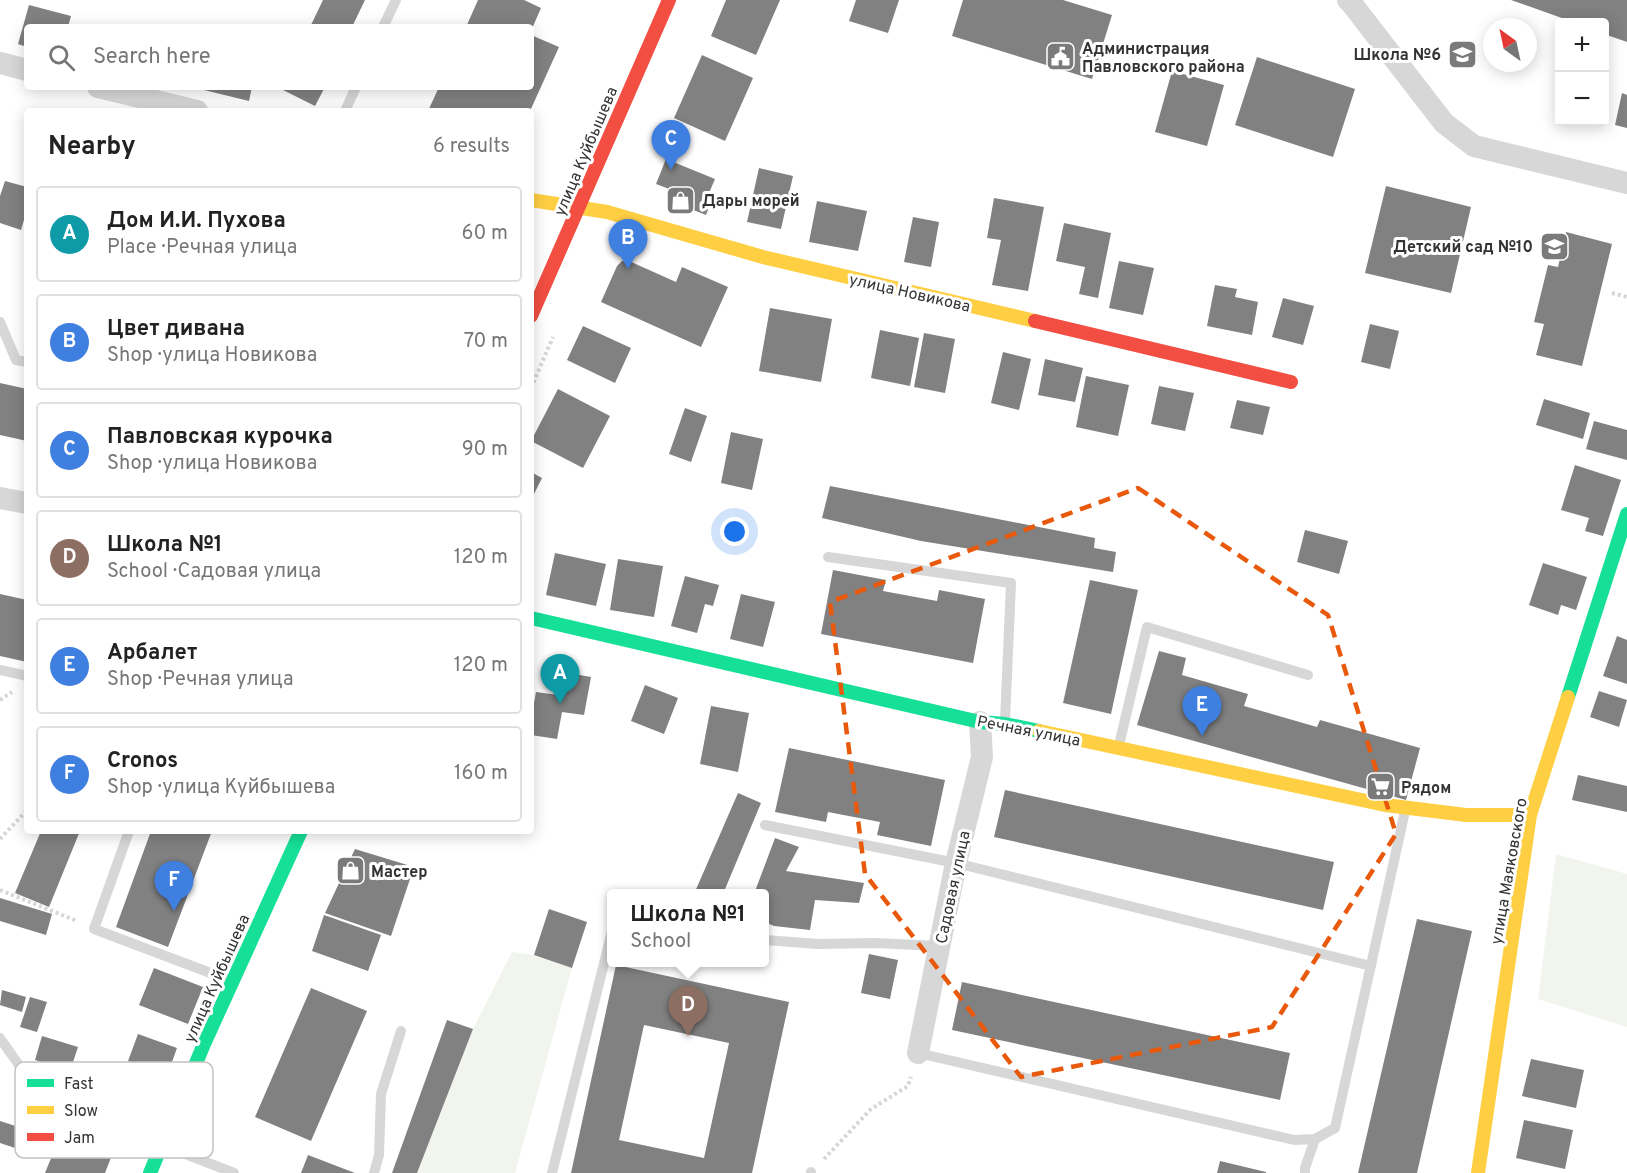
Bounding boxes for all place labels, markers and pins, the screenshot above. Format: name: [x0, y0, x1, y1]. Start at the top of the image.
school or university icon: Школа №6: [1446, 38, 1478, 70]
place label: Администрация Павловского района: [1082, 40, 1245, 78]
public building icon: Администрация Павловского района: [1045, 41, 1077, 73]
place label: Школа №6: [1354, 46, 1441, 66]
pin: C: [652, 120, 690, 170]
shop icon: Дары морей: [665, 184, 697, 216]
place label: Дары морей: [702, 192, 800, 212]
pin: B: [608, 220, 648, 269]
school or university icon: Детский сад №10: [1538, 230, 1570, 262]
place label: Детский сад №10: [1393, 238, 1533, 258]
pin: A: [540, 654, 580, 704]
pin: E: [1182, 686, 1222, 736]
supermarket icon: Рядом: [1364, 771, 1396, 803]
place label: Рядом: [1401, 779, 1451, 799]
shop icon: Мастер: [334, 855, 366, 887]
pin: F: [154, 862, 194, 911]
place label: Мастер: [371, 863, 428, 883]
pin: D: [668, 986, 708, 1036]

